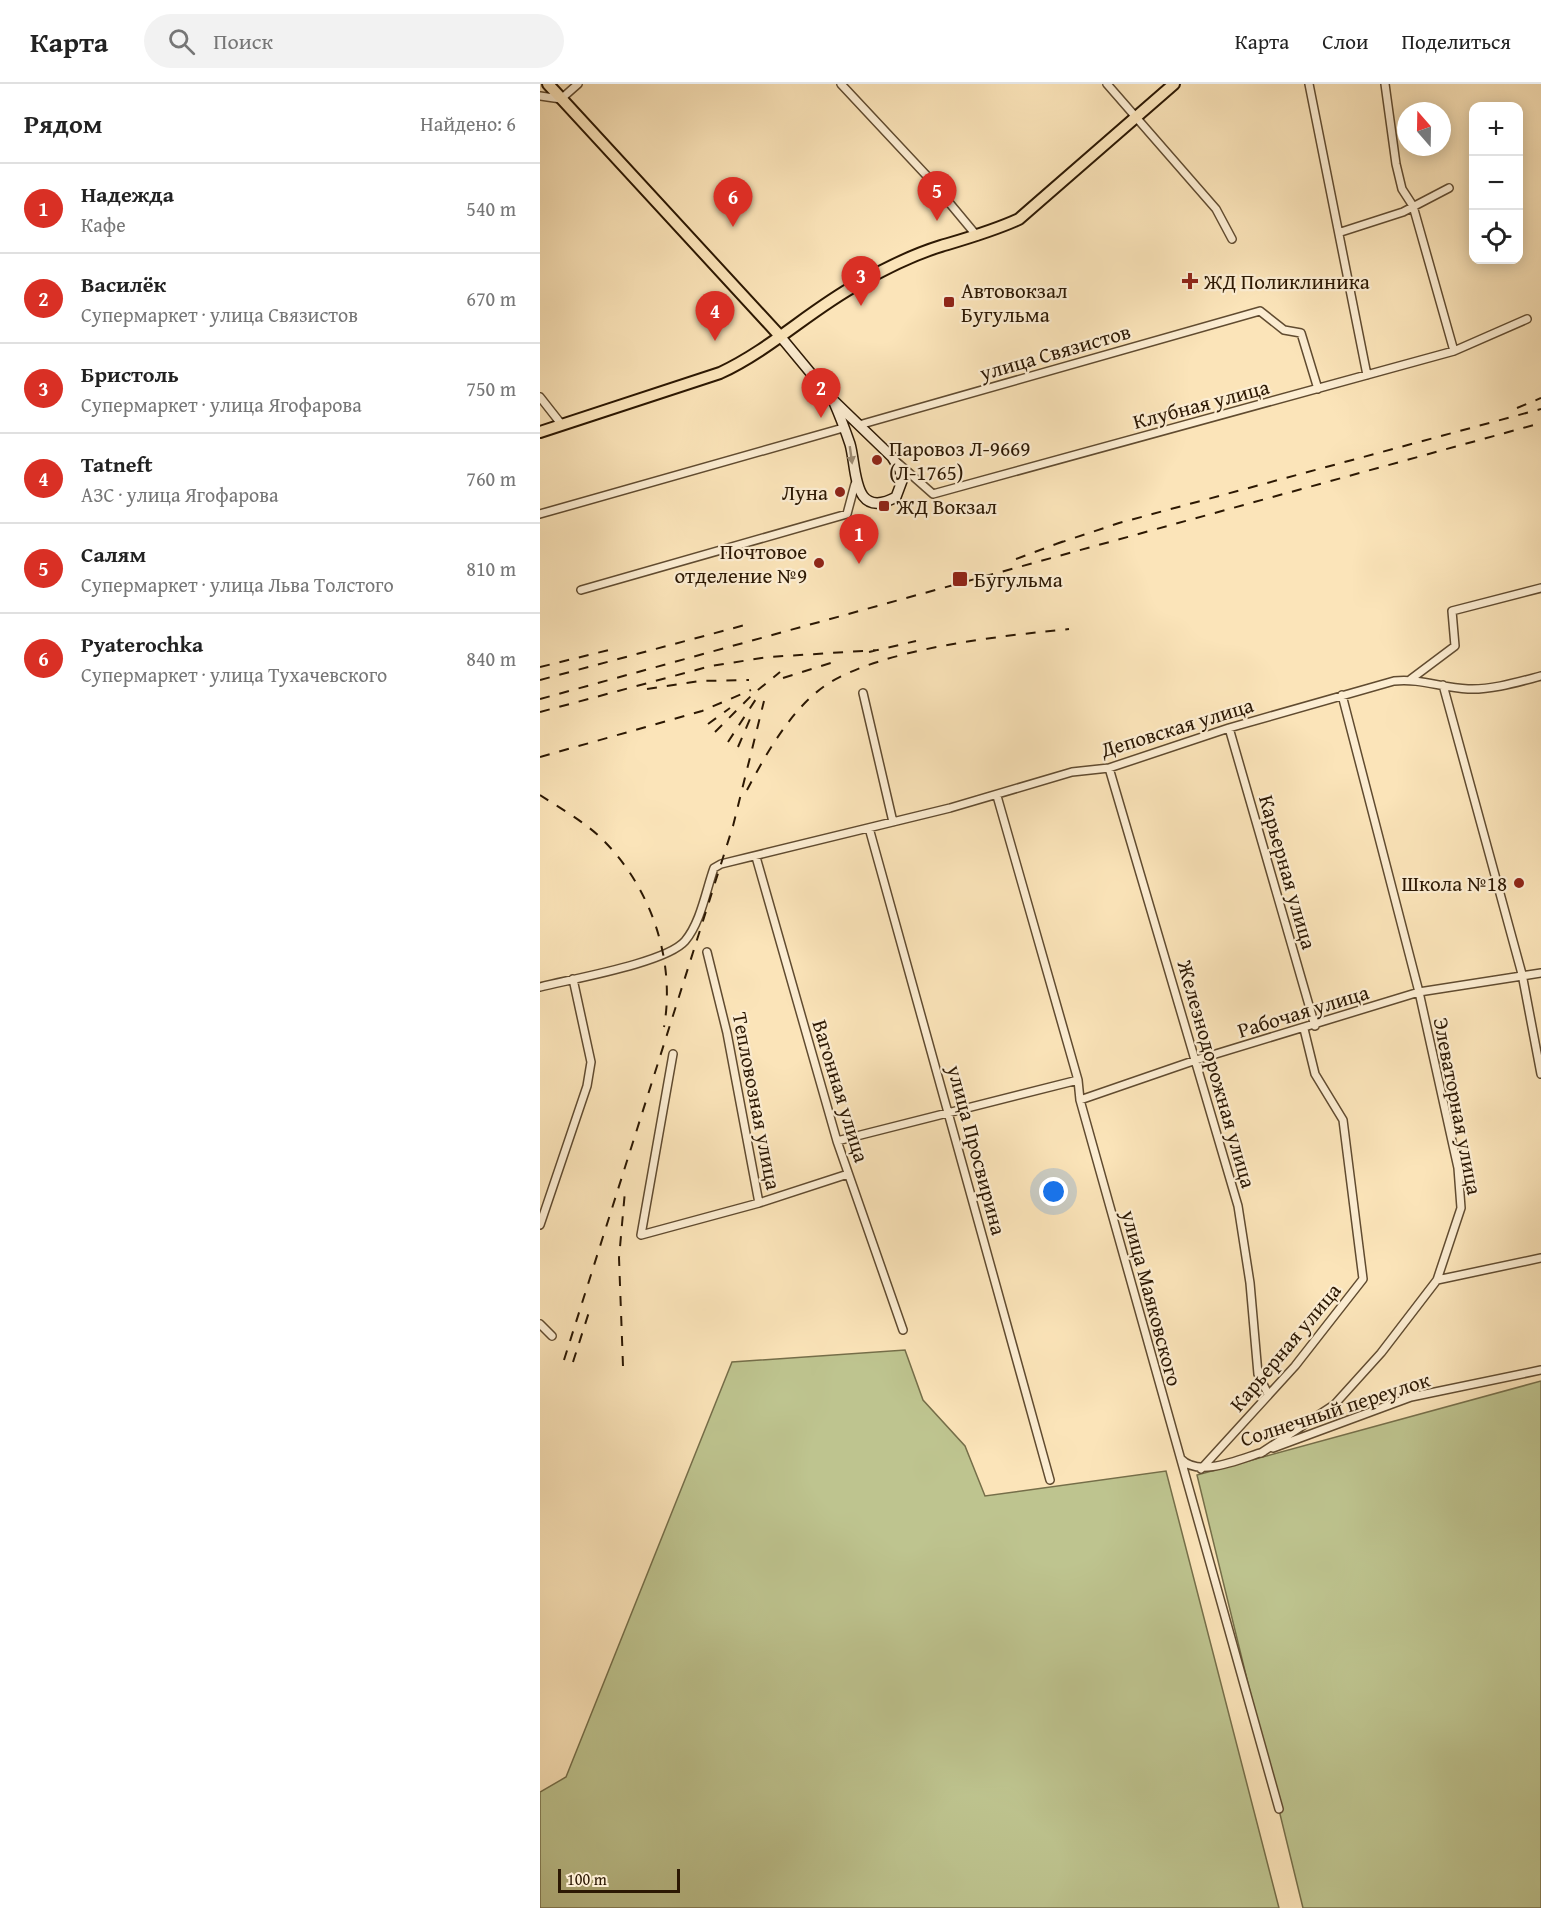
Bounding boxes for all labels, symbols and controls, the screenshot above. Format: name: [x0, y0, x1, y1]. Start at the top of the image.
search box: [144, 14, 564, 68]
text: Карта: [30, 21, 108, 62]
icon: search: [165, 25, 198, 58]
text: Поиск: [213, 25, 273, 57]
text: Карта: [1235, 26, 1289, 57]
text: Слои: [1322, 26, 1368, 57]
text: Поделиться: [1401, 26, 1511, 57]
north arrow: [1397, 102, 1451, 156]
map controls: [1469, 102, 1523, 264]
button: +: [1469, 102, 1523, 156]
text: Рядом: [24, 104, 102, 143]
text: Найдено: 6: [420, 109, 516, 138]
button: −: [1469, 156, 1523, 210]
pin: 5: [918, 172, 956, 221]
text: Надежда: [81, 178, 174, 210]
pin: 6: [714, 178, 752, 227]
text: 1: [38, 194, 49, 223]
text: 540 m: [466, 194, 516, 223]
text: Кафе: [81, 210, 126, 239]
button: locate: [1469, 210, 1523, 264]
pin: 3: [842, 256, 880, 306]
place label: ЖД Поликлиника: [1203, 266, 1370, 297]
text: Василёк: [81, 268, 166, 300]
marker: ЖД Поликлиника: [1181, 272, 1199, 290]
place label: Автовокзал Бугульма: [961, 275, 1068, 330]
text: 2: [38, 284, 49, 313]
text: 670 m: [466, 284, 516, 313]
pin: 4: [696, 292, 735, 341]
marker: Автовокзал Бугульма: [942, 295, 956, 309]
text: Супермаркет · улица Связистов: [81, 300, 358, 329]
street label: улица Связистов: [975, 316, 1134, 389]
text: Бристоль: [81, 358, 179, 390]
pin: 2: [802, 368, 840, 418]
street label: Клубная улица: [1129, 371, 1273, 437]
text: 3: [38, 374, 49, 403]
text: 750 m: [466, 374, 516, 403]
text: Супермаркет · улица Ягофарова: [81, 390, 362, 419]
place label: Паровоз Л-9669 (Л-1765): [889, 433, 1030, 488]
one-way arrow: [847, 446, 856, 465]
text: Tatneft: [81, 448, 153, 480]
marker: Паровоз Л-9669 (Л-1765): [870, 453, 884, 467]
text: 4: [38, 464, 49, 493]
text: 760 m: [466, 464, 516, 493]
place label: Луна: [782, 477, 828, 508]
text: АЗС · улица Ягофарова: [81, 480, 278, 509]
marker: Луна: [833, 485, 847, 499]
place label: ЖД Вокзал: [895, 491, 997, 522]
marker: ЖД Вокзал: [877, 499, 891, 513]
pin: 1: [840, 514, 878, 564]
place label: Почтовое отделение №9: [674, 536, 807, 591]
text: Салям: [81, 538, 146, 570]
text: 5: [38, 554, 49, 583]
text: 810 m: [466, 554, 516, 583]
marker: Почтовое отделение №9: [812, 556, 826, 570]
place label: Бугульма: [974, 564, 1063, 595]
text: Супермаркет · улица Льва Толстого: [81, 570, 394, 599]
marker: Бугульма: [951, 570, 969, 588]
text: Pyaterochka: [81, 628, 203, 660]
text: 6: [38, 644, 49, 673]
text: 840 m: [466, 644, 516, 673]
text: Супермаркет · улица Тухачевского: [81, 660, 387, 689]
street label: Деповская улица: [1096, 689, 1257, 765]
street label: Карьерная улица: [1251, 791, 1325, 953]
place label: Школа №18: [1401, 868, 1507, 899]
marker: Школа №18: [1512, 876, 1526, 890]
street label: Железнодорожная улица: [1169, 956, 1264, 1192]
street label: Рабочая улица: [1233, 976, 1373, 1046]
street label: Тепловозная улица: [725, 1010, 789, 1192]
street label: Элеваторная улица: [1426, 1015, 1490, 1197]
street label: Вагонная улица: [805, 1016, 877, 1166]
street label: улица Просвирина: [939, 1061, 1015, 1239]
your location: [1039, 1177, 1068, 1206]
street label: улица Маяковского: [1113, 1206, 1190, 1389]
street label: Карьерная улица: [1222, 1276, 1348, 1418]
street label: Солнечный переулок: [1236, 1364, 1434, 1454]
scale bar: [558, 1866, 680, 1894]
text: 100 m: [567, 1867, 607, 1891]

